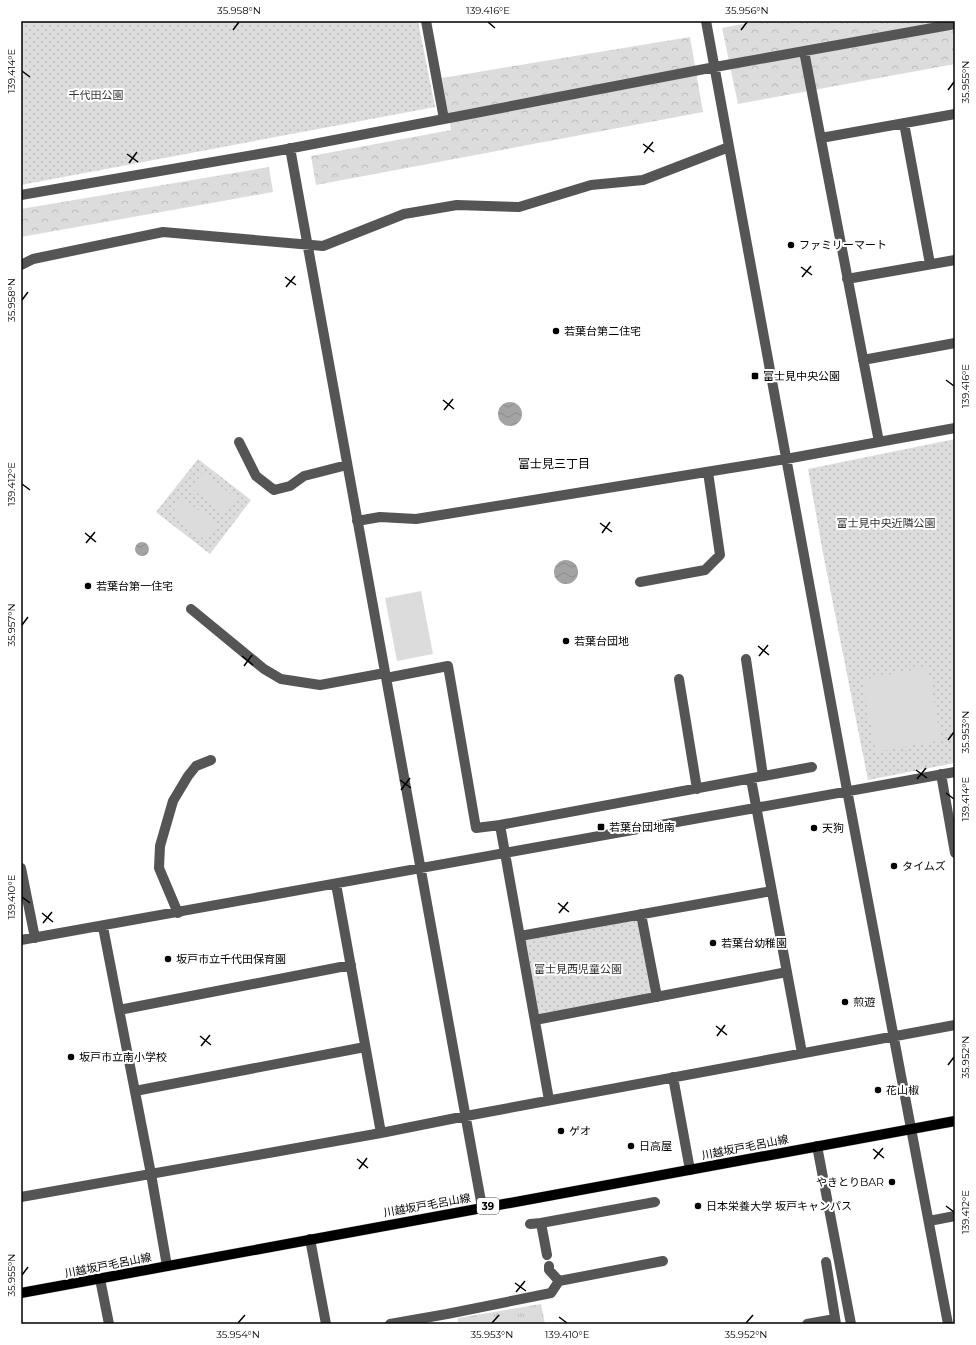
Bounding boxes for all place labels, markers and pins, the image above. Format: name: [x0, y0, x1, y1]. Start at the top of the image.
place label: ファミリーマート: [799, 238, 887, 252]
marker: ファミリーマート: [786, 240, 796, 250]
place label: 若葉台第二住宅: [564, 324, 641, 338]
marker: 若葉台第二住宅: [551, 326, 561, 336]
place label: 富士見中央公園: [763, 369, 840, 383]
marker: 富士見中央公園: [750, 371, 760, 381]
place label: 若葉台第一住宅: [96, 579, 173, 593]
marker: 若葉台第一住宅: [83, 581, 93, 591]
place label: 若葉台団地: [574, 634, 629, 648]
marker: 若葉台団地: [561, 636, 571, 646]
place label: 若葉台団地南: [609, 820, 675, 834]
place label: 天狗: [822, 821, 844, 835]
marker: 若葉台団地南: [596, 822, 606, 832]
marker: 天狗: [809, 823, 819, 833]
place label: タイムズ: [902, 859, 946, 873]
marker: タイムズ: [889, 861, 899, 871]
place label: 若葉台幼稚園: [721, 936, 787, 950]
marker: 若葉台幼稚園: [708, 938, 718, 948]
place label: 坂戸市立千代田保育園: [176, 952, 286, 966]
marker: 坂戸市立千代田保育園: [163, 954, 173, 964]
place label: 煎遊: [853, 995, 875, 1009]
marker: 煎遊: [840, 997, 850, 1007]
place label: 坂戸市立南小学校: [79, 1050, 167, 1064]
marker: 坂戸市立南小学校: [66, 1052, 76, 1062]
place label: 花山椒: [886, 1083, 919, 1097]
marker: 花山椒: [873, 1085, 883, 1095]
place label: ゲオ: [569, 1124, 591, 1138]
marker: ゲオ: [556, 1126, 566, 1136]
place label: 日高屋: [639, 1139, 672, 1153]
marker: 日高屋: [626, 1141, 636, 1151]
place label: やきとりBAR: [816, 1175, 884, 1189]
marker: やきとりBAR: [887, 1177, 897, 1187]
place label: 日本栄養大学 坂戸キャンパス: [706, 1199, 852, 1213]
marker: 日本栄養大学 坂戸キャンパス: [693, 1201, 703, 1211]

